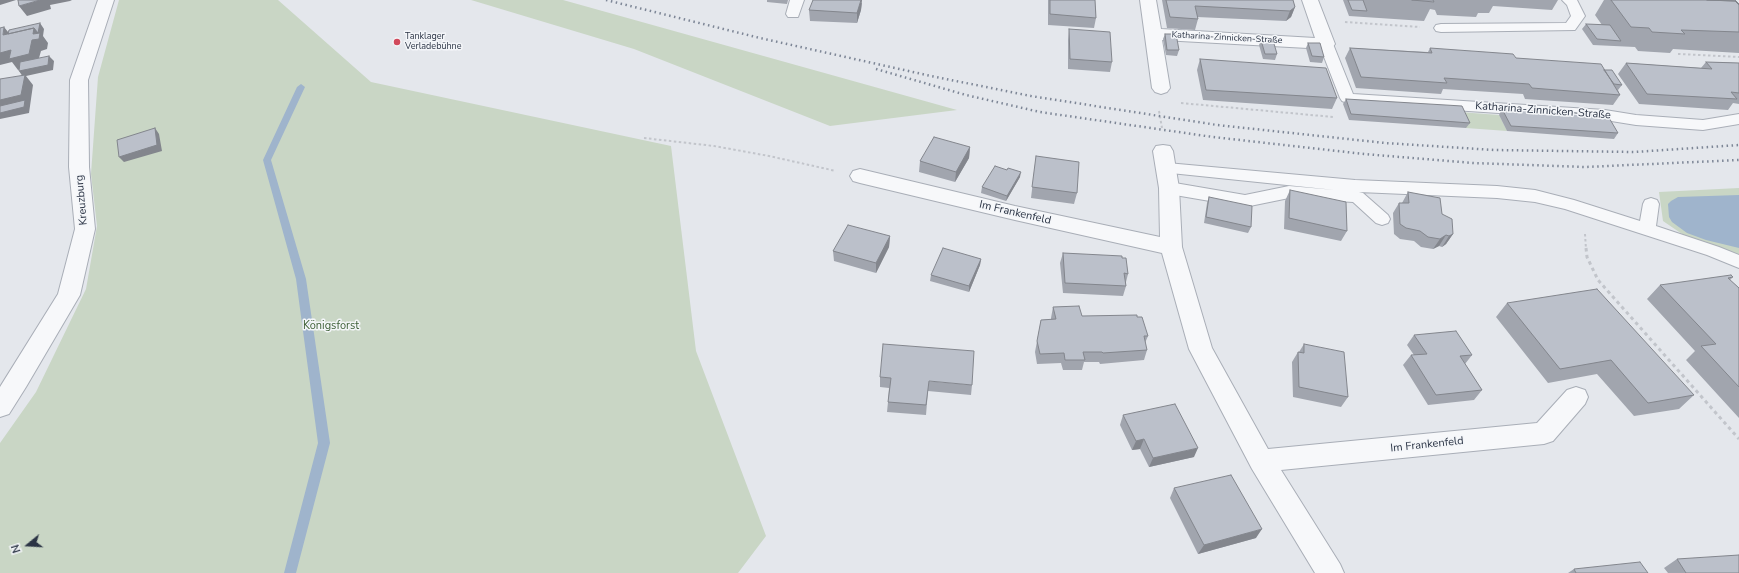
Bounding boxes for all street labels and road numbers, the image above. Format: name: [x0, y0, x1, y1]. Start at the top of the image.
street label: Katharina-Zinnicken-Straße: [1171, 30, 1283, 46]
street label: Katharina-Zinnicken-Straße: [1475, 100, 1611, 122]
street label: Kreuzburg: [73, 174, 91, 226]
street label: Im Frankenfeld: [978, 198, 1052, 228]
street label: Im Frankenfeld: [1390, 435, 1464, 455]

